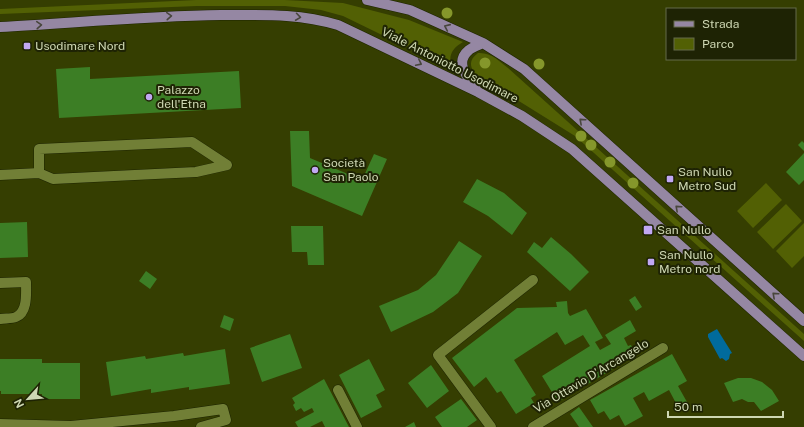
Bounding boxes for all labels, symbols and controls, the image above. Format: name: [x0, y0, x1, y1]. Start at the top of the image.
legend: [666, 8, 796, 60]
one-way arrow: [166, 12, 172, 21]
one-way arrow: [295, 12, 301, 21]
text: Strada: [702, 17, 739, 31]
one-way arrow: [36, 20, 42, 29]
street label: Viale Antoniotto Usodimare: [379, 24, 521, 106]
one-way arrow: [444, 24, 452, 32]
text: Parco: [702, 37, 734, 51]
place label: Usodimare Nord: [35, 39, 125, 53]
marker: Usodimare Nord: [22, 41, 32, 51]
one-way arrow: [415, 58, 422, 66]
place label: Palazzo dell'Etna: [157, 83, 206, 111]
marker: Palazzo dell'Etna: [144, 92, 154, 102]
one-way arrow: [579, 118, 587, 125]
place label: Società San Paolo: [323, 156, 379, 184]
marker: Società San Paolo: [310, 165, 320, 175]
place label: San Nullo Metro Sud: [678, 165, 736, 193]
marker: San Nullo Metro Sud: [665, 174, 675, 184]
one-way arrow: [676, 205, 683, 212]
place label: San Nullo: [657, 223, 711, 237]
marker: San Nullo: [642, 224, 654, 236]
place label: San Nullo Metro nord: [659, 248, 720, 276]
marker: San Nullo Metro nord: [646, 257, 656, 267]
one-way arrow: [772, 292, 780, 299]
street label: Via Ottavio D'Arcangelo: [531, 336, 651, 416]
north arrow: [8, 379, 48, 419]
scale bar: [668, 393, 783, 419]
text: N: [12, 397, 26, 410]
text: 50 m: [674, 400, 702, 414]

